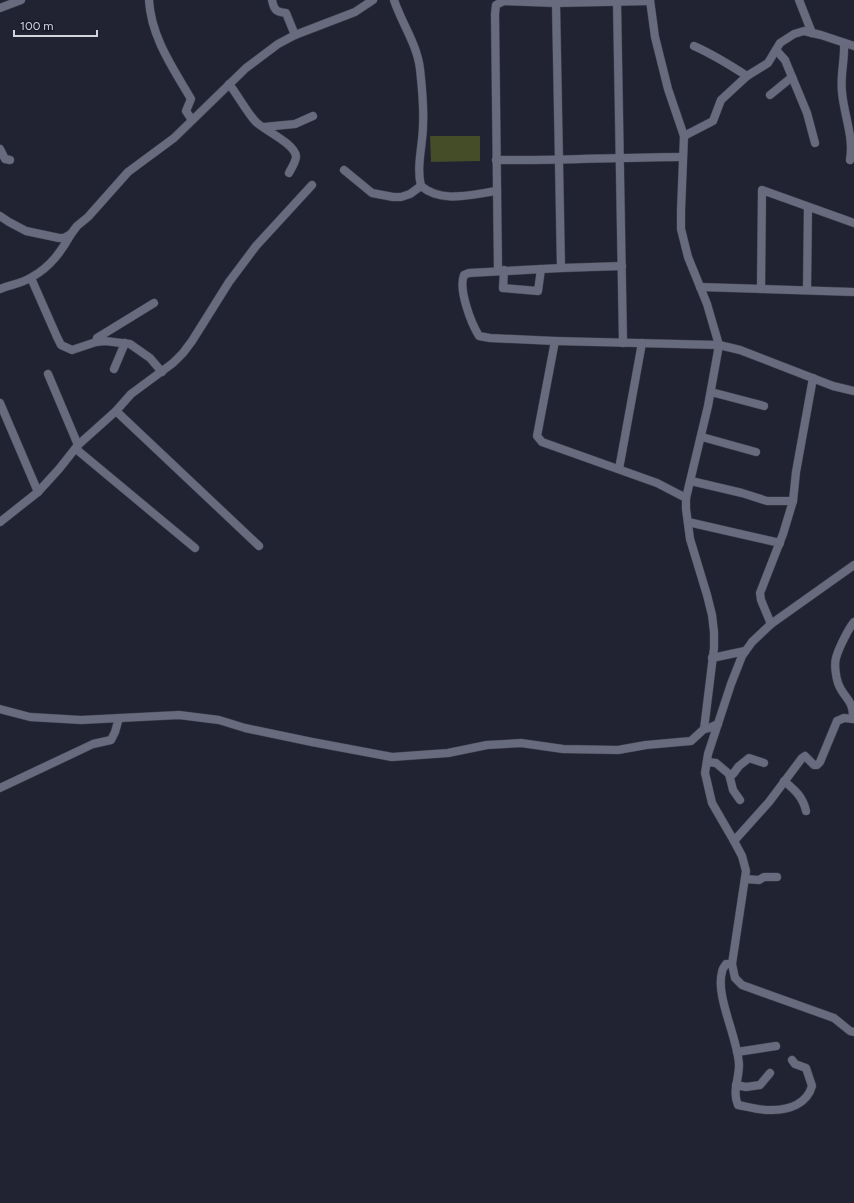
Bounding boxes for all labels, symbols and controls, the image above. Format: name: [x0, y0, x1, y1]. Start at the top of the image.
scale bar: [14, 12, 97, 38]
text: 100 m: [20, 19, 54, 33]

